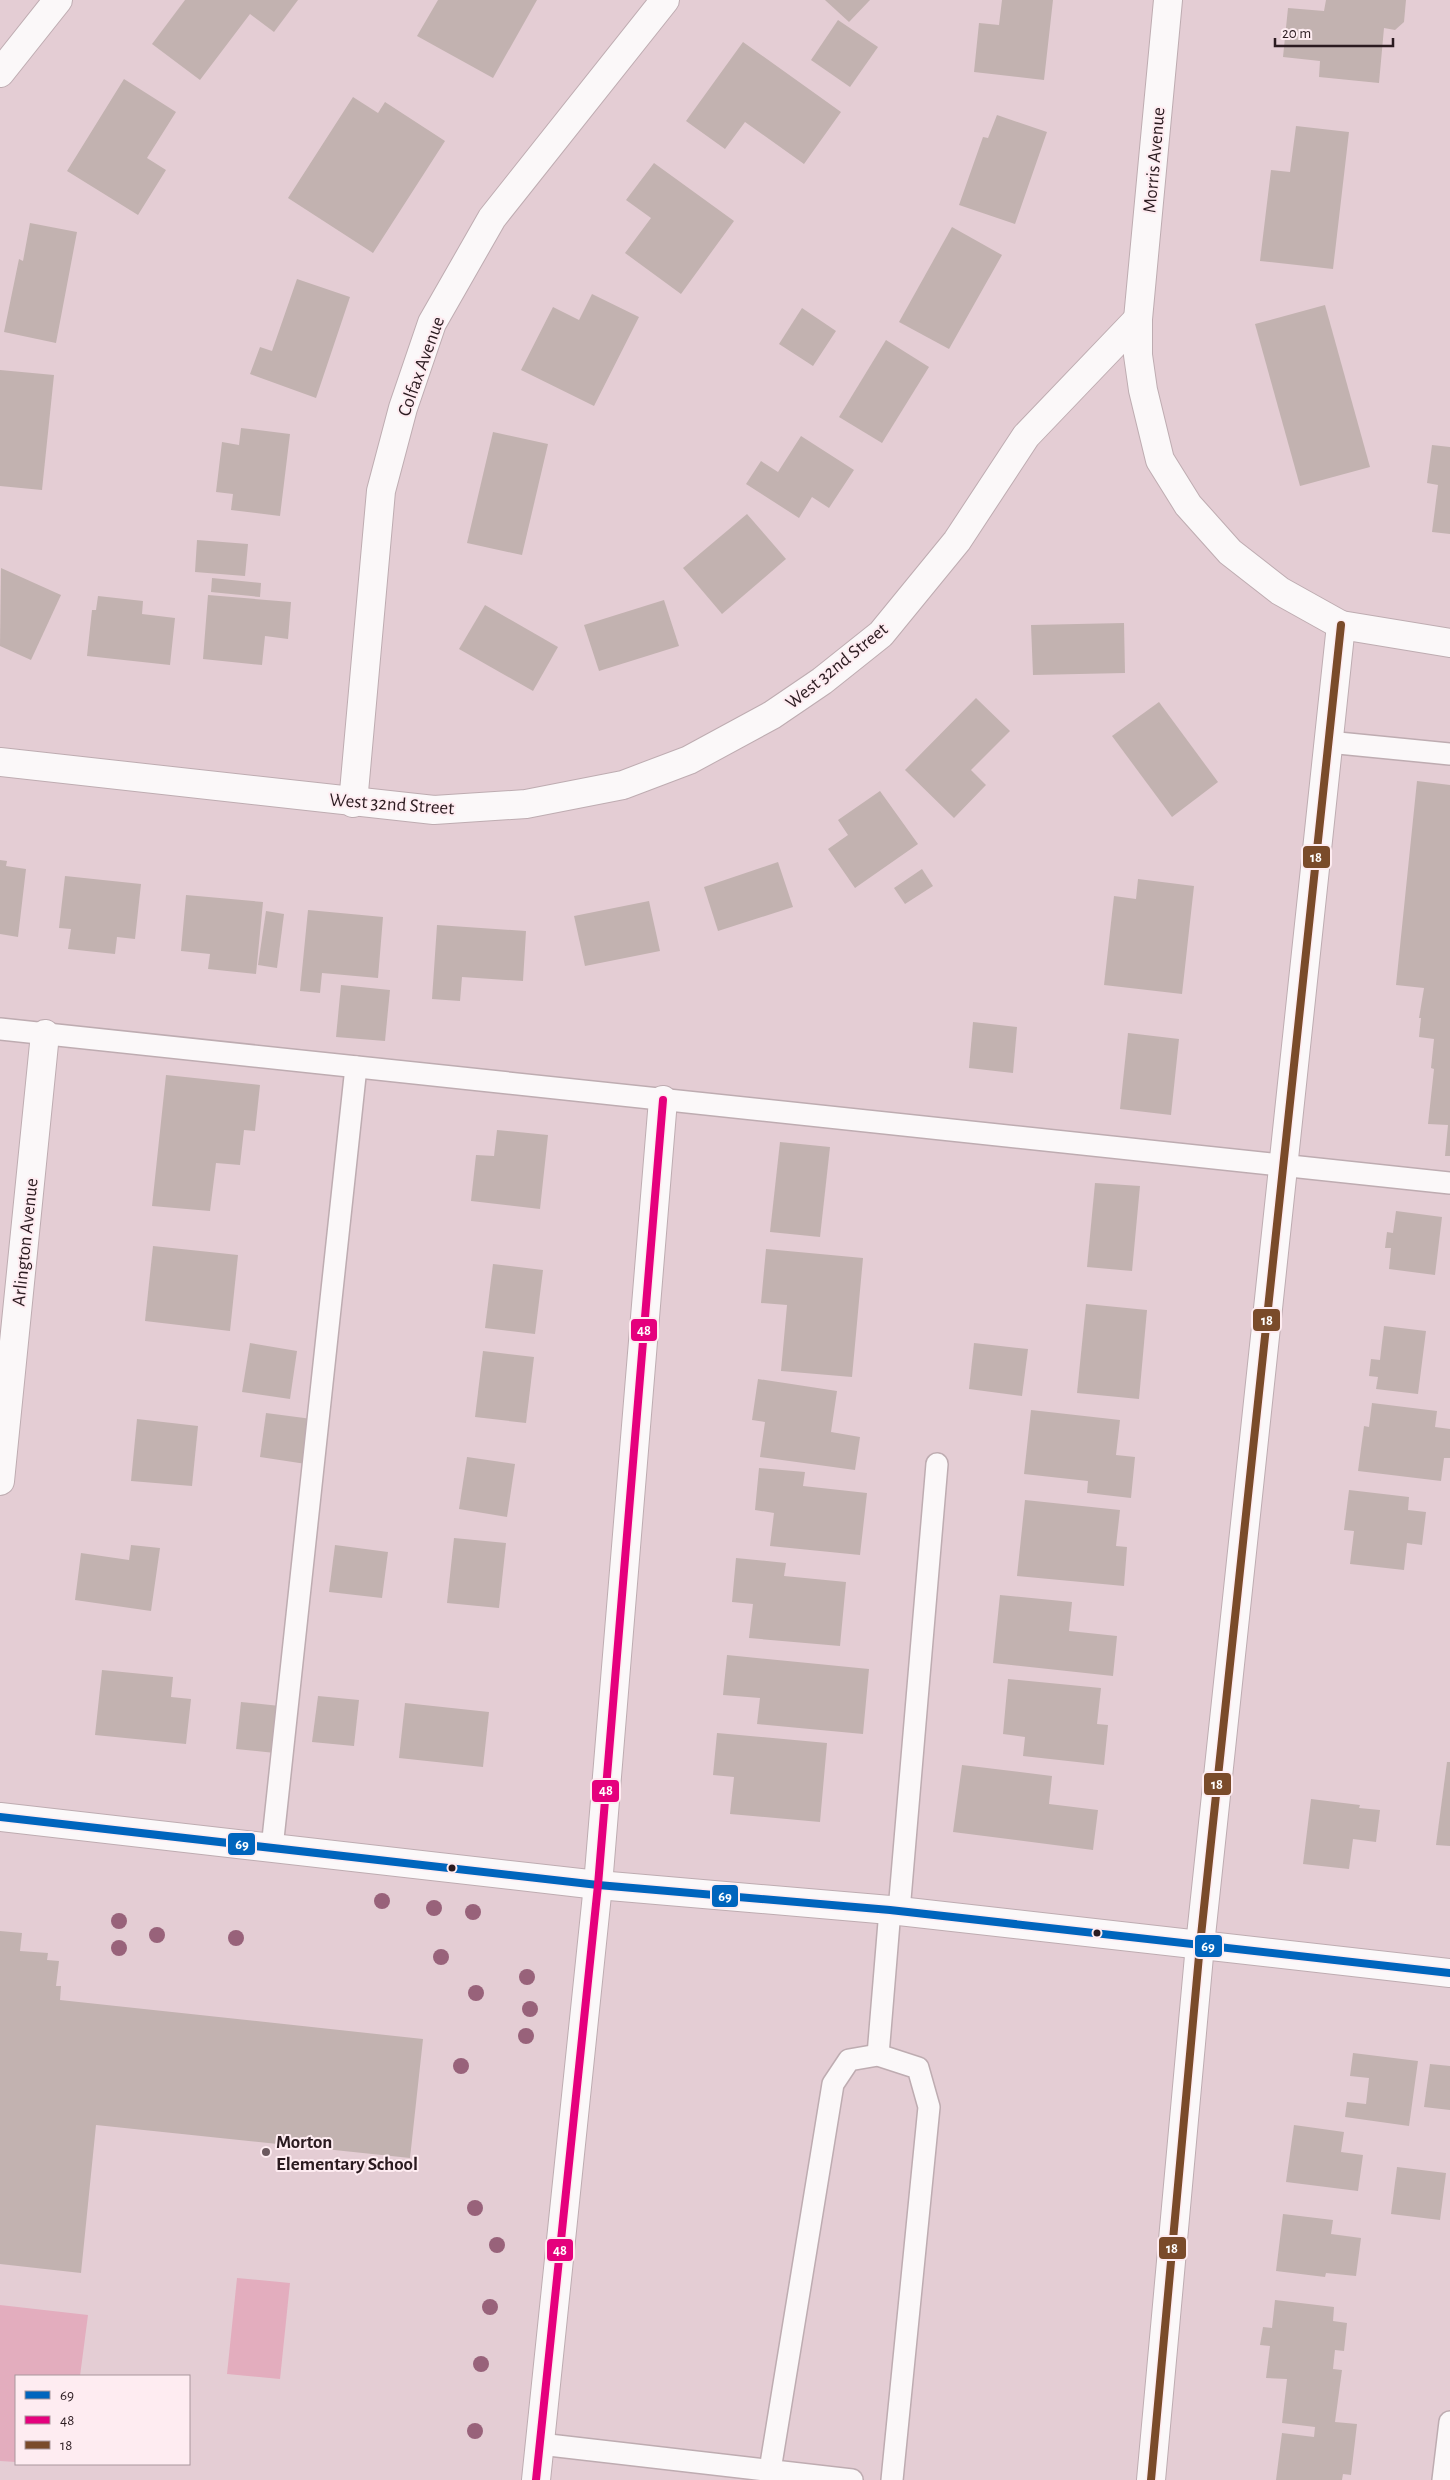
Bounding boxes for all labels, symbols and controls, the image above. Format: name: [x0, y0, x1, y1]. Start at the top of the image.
scale bar: [1275, 15, 1392, 47]
text: 20 m: [1282, 26, 1311, 41]
street label: Morris Avenue: [1140, 106, 1169, 214]
street label: Colfax Avenue: [395, 314, 448, 419]
street label: West 32nd Street: [782, 619, 892, 713]
street label: West 32nd Street: [329, 791, 455, 818]
line badge: 18: [1302, 845, 1331, 869]
text: 18: [1310, 851, 1322, 865]
street label: Arlington Avenue: [9, 1177, 42, 1307]
line badge: 18: [1252, 1308, 1281, 1332]
text: 18: [1261, 1314, 1273, 1328]
line badge: 48: [630, 1318, 658, 1342]
text: 48: [637, 1324, 651, 1338]
line badge: 18: [1203, 1772, 1232, 1796]
text: 18: [1211, 1778, 1223, 1792]
line badge: 48: [591, 1779, 620, 1803]
text: 48: [599, 1784, 613, 1798]
line badge: 69: [227, 1832, 256, 1856]
text: 69: [235, 1838, 249, 1852]
unlabelled marker: [447, 1863, 457, 1873]
line badge: 69: [711, 1884, 739, 1908]
text: 69: [718, 1890, 732, 1904]
unlabelled marker: [1092, 1928, 1102, 1938]
line badge: 69: [1194, 1934, 1223, 1958]
text: 69: [1201, 1940, 1215, 1954]
place label: Morton Elementary School: [276, 2133, 418, 2174]
marker: Morton Elementary School: [260, 2146, 272, 2158]
line badge: 18: [1158, 2236, 1187, 2260]
line badge: 48: [546, 2238, 574, 2262]
text: 18: [1166, 2242, 1178, 2256]
text: 48: [553, 2244, 567, 2258]
legend: [15, 2375, 190, 2465]
text: 69: [60, 2388, 74, 2403]
text: 48: [60, 2413, 74, 2428]
text: 18: [60, 2438, 72, 2453]

